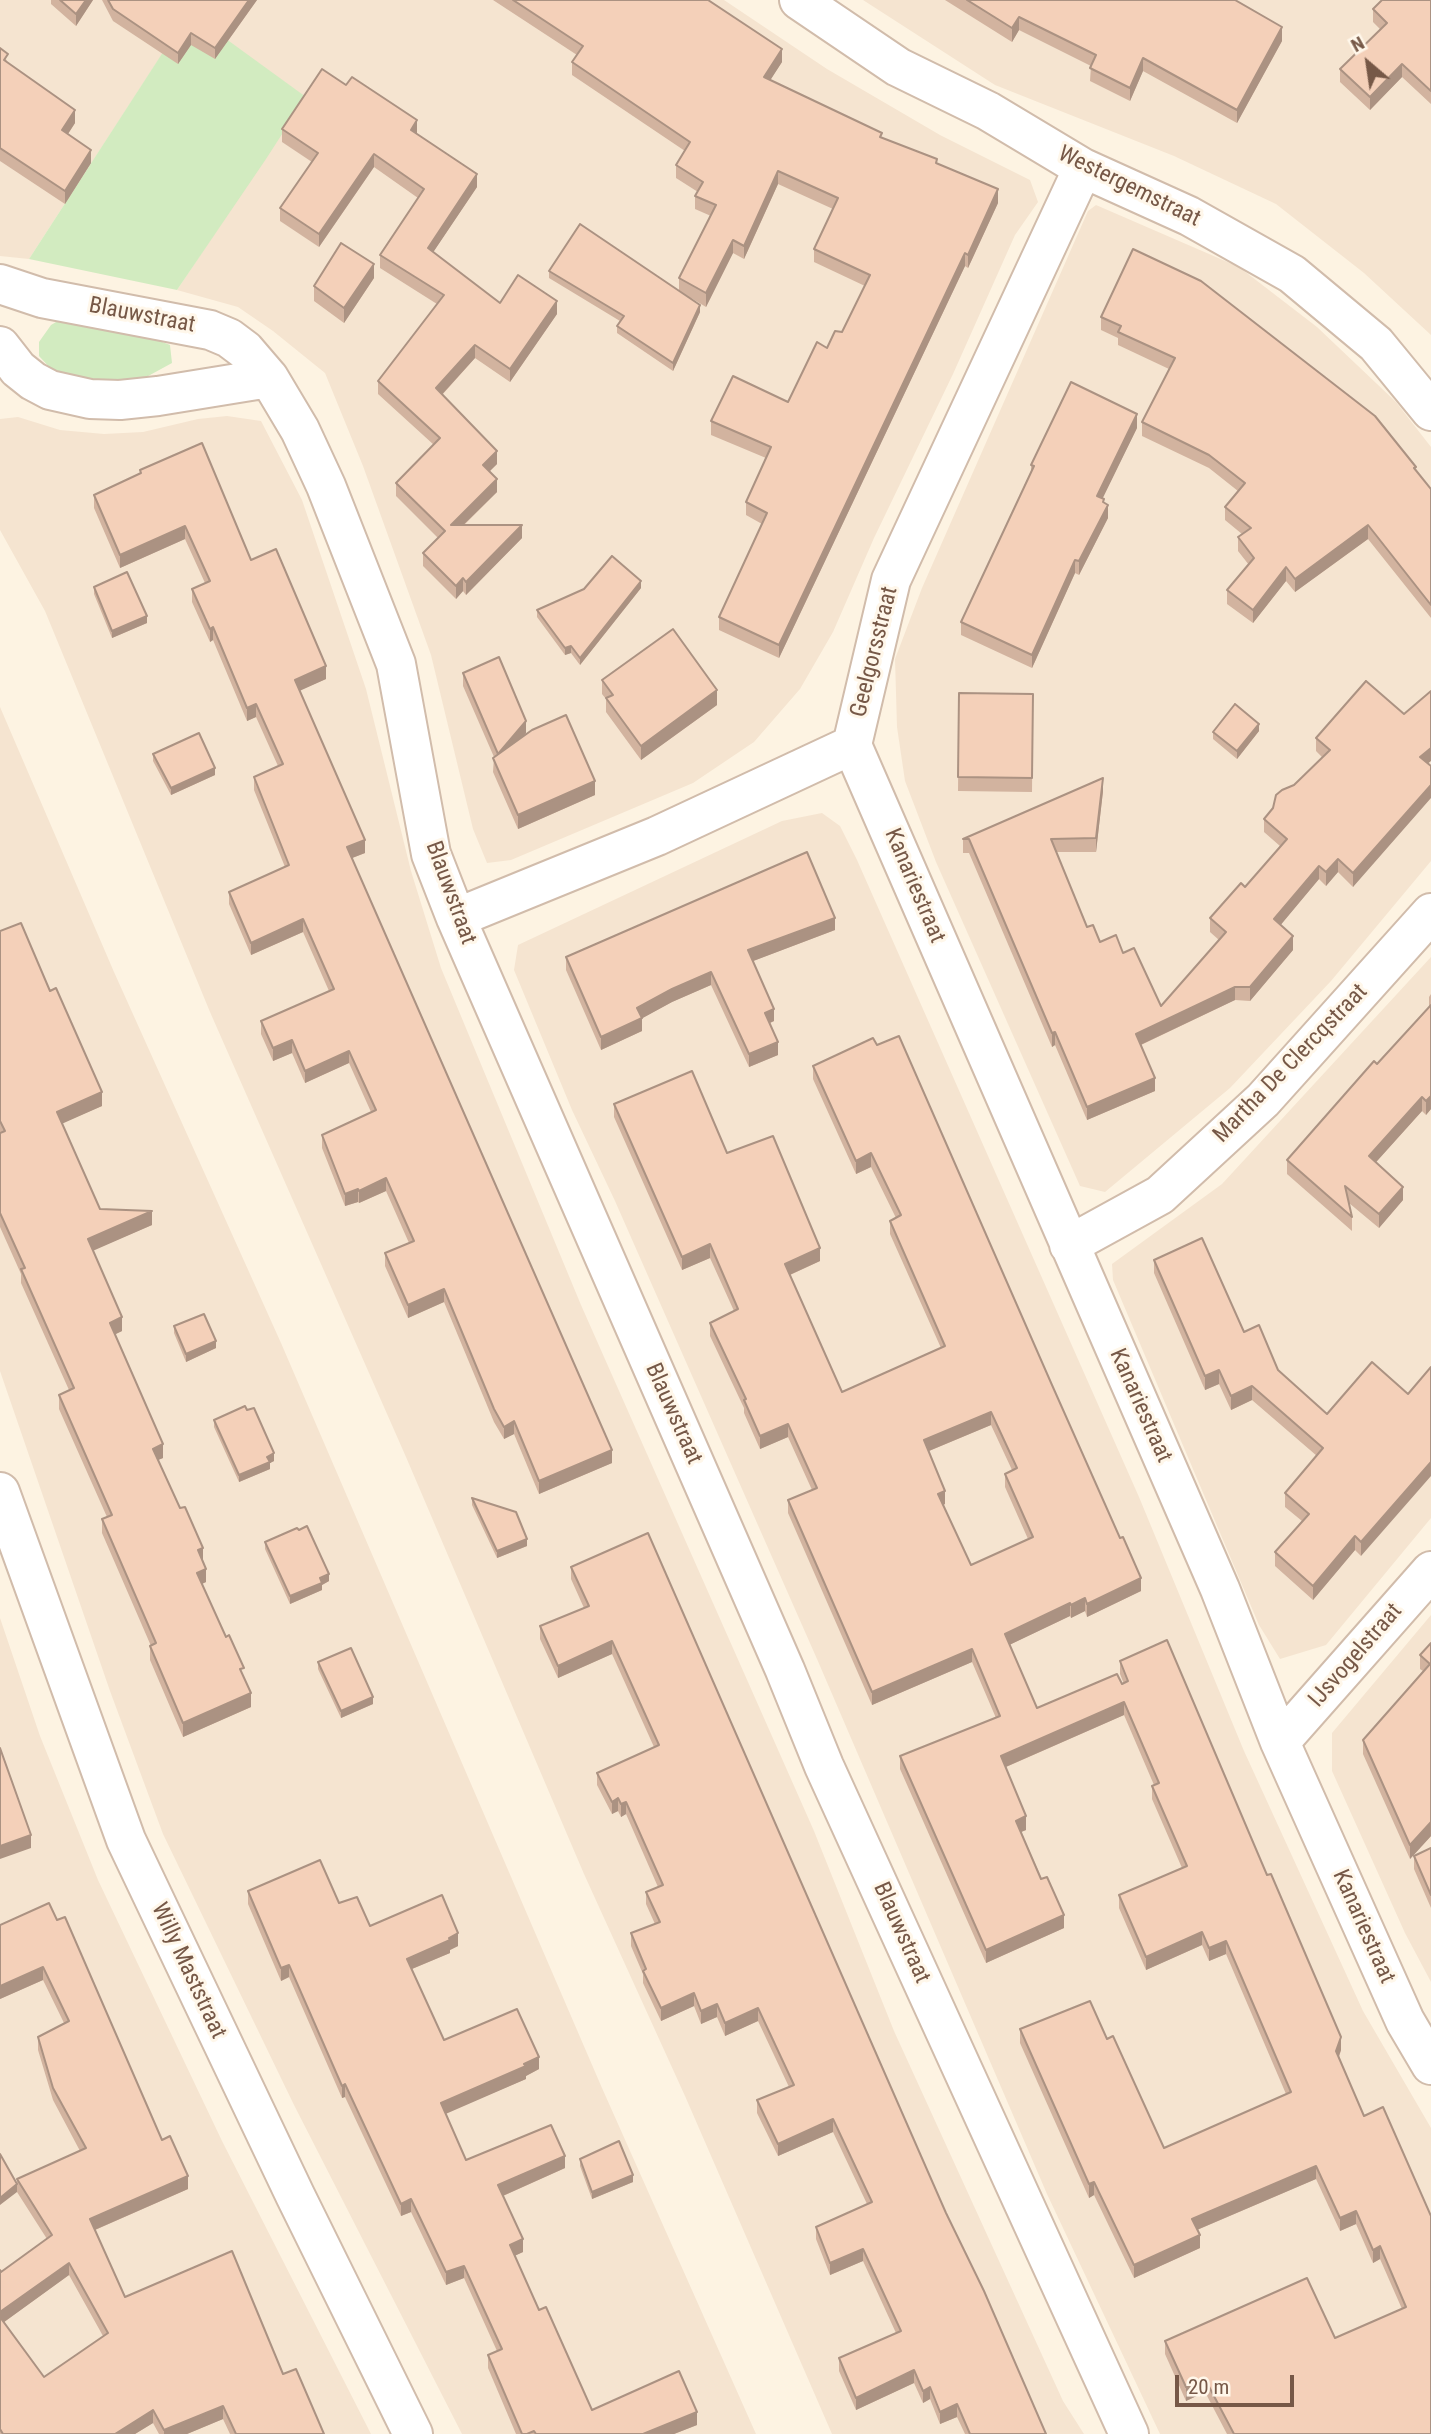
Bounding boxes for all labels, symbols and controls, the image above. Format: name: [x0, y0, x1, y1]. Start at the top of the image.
north arrow: [1333, 28, 1403, 98]
text: N: [1347, 31, 1368, 57]
street label: Westergemstraat: [1053, 141, 1205, 233]
street label: Blauwstraat: [87, 292, 197, 340]
street label: Geelgorsstraat: [845, 584, 905, 720]
street label: Kanariestraat: [878, 825, 950, 947]
street label: Blauwstraat: [419, 838, 481, 948]
street label: Martha De Clercqstraat: [1208, 979, 1374, 1149]
street label: Kanariestraat: [1103, 1345, 1177, 1467]
street label: Blauwstraat: [639, 1359, 707, 1469]
street label: IJsvogelstraat: [1303, 1598, 1409, 1714]
street label: Kanariestraat: [1326, 1866, 1400, 1988]
street label: Blauwstraat: [867, 1878, 935, 1988]
street label: Willy Maststraat: [145, 1899, 231, 2043]
scale bar: [1179, 2360, 1298, 2404]
text: 20 m: [1188, 2375, 1229, 2399]

